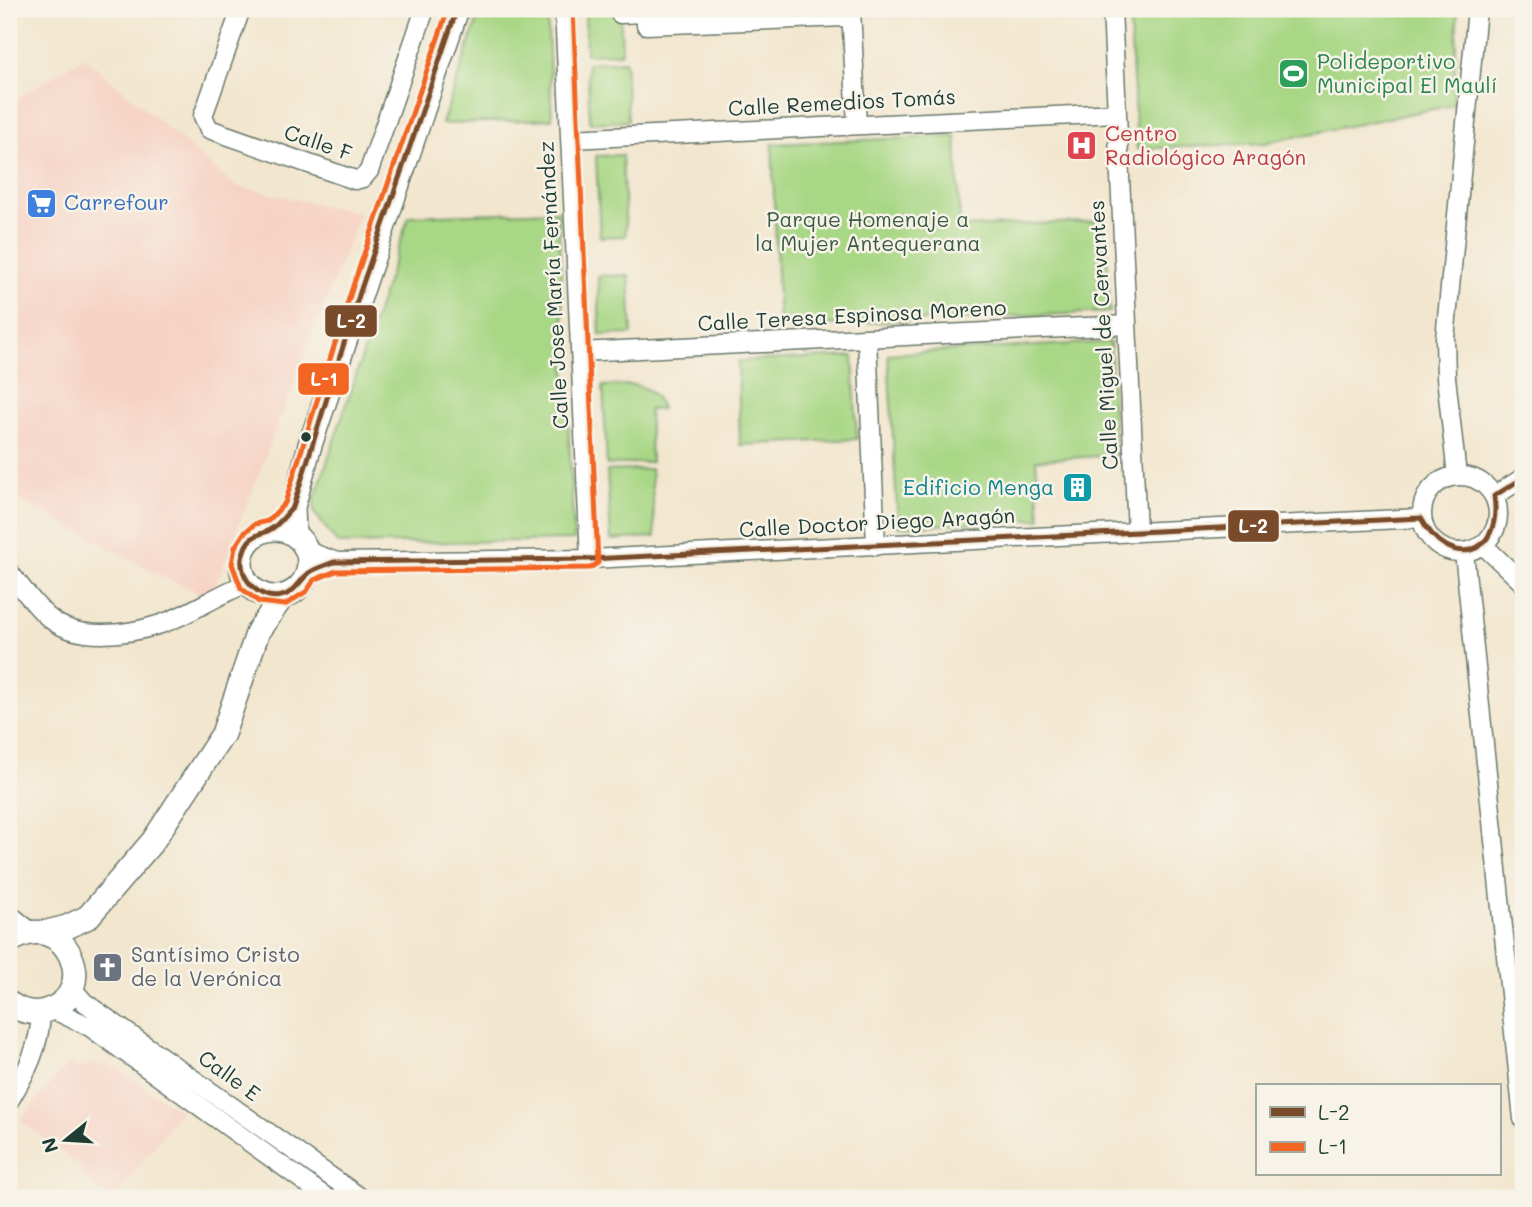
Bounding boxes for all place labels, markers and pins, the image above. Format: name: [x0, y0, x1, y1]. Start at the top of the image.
place label: Polideportivo Municipal El Maulí: [1317, 47, 1497, 98]
sports icon: Polideportivo Municipal El Maulí: [1277, 57, 1311, 91]
place label: Centro Radiológico Aragón: [1105, 119, 1306, 170]
hospital icon: Centro Radiológico Aragón: [1065, 129, 1099, 163]
supermarket icon: Carrefour: [24, 186, 58, 220]
place label: Carrefour: [64, 188, 169, 215]
unlabelled marker: [299, 430, 313, 444]
building icon: Edificio Menga: [1060, 471, 1094, 505]
place label: Edificio Menga: [903, 473, 1054, 500]
place label: Santísimo Cristo de la Verónica: [131, 940, 300, 991]
church icon: Santísimo Cristo de la Verónica: [91, 950, 125, 984]

